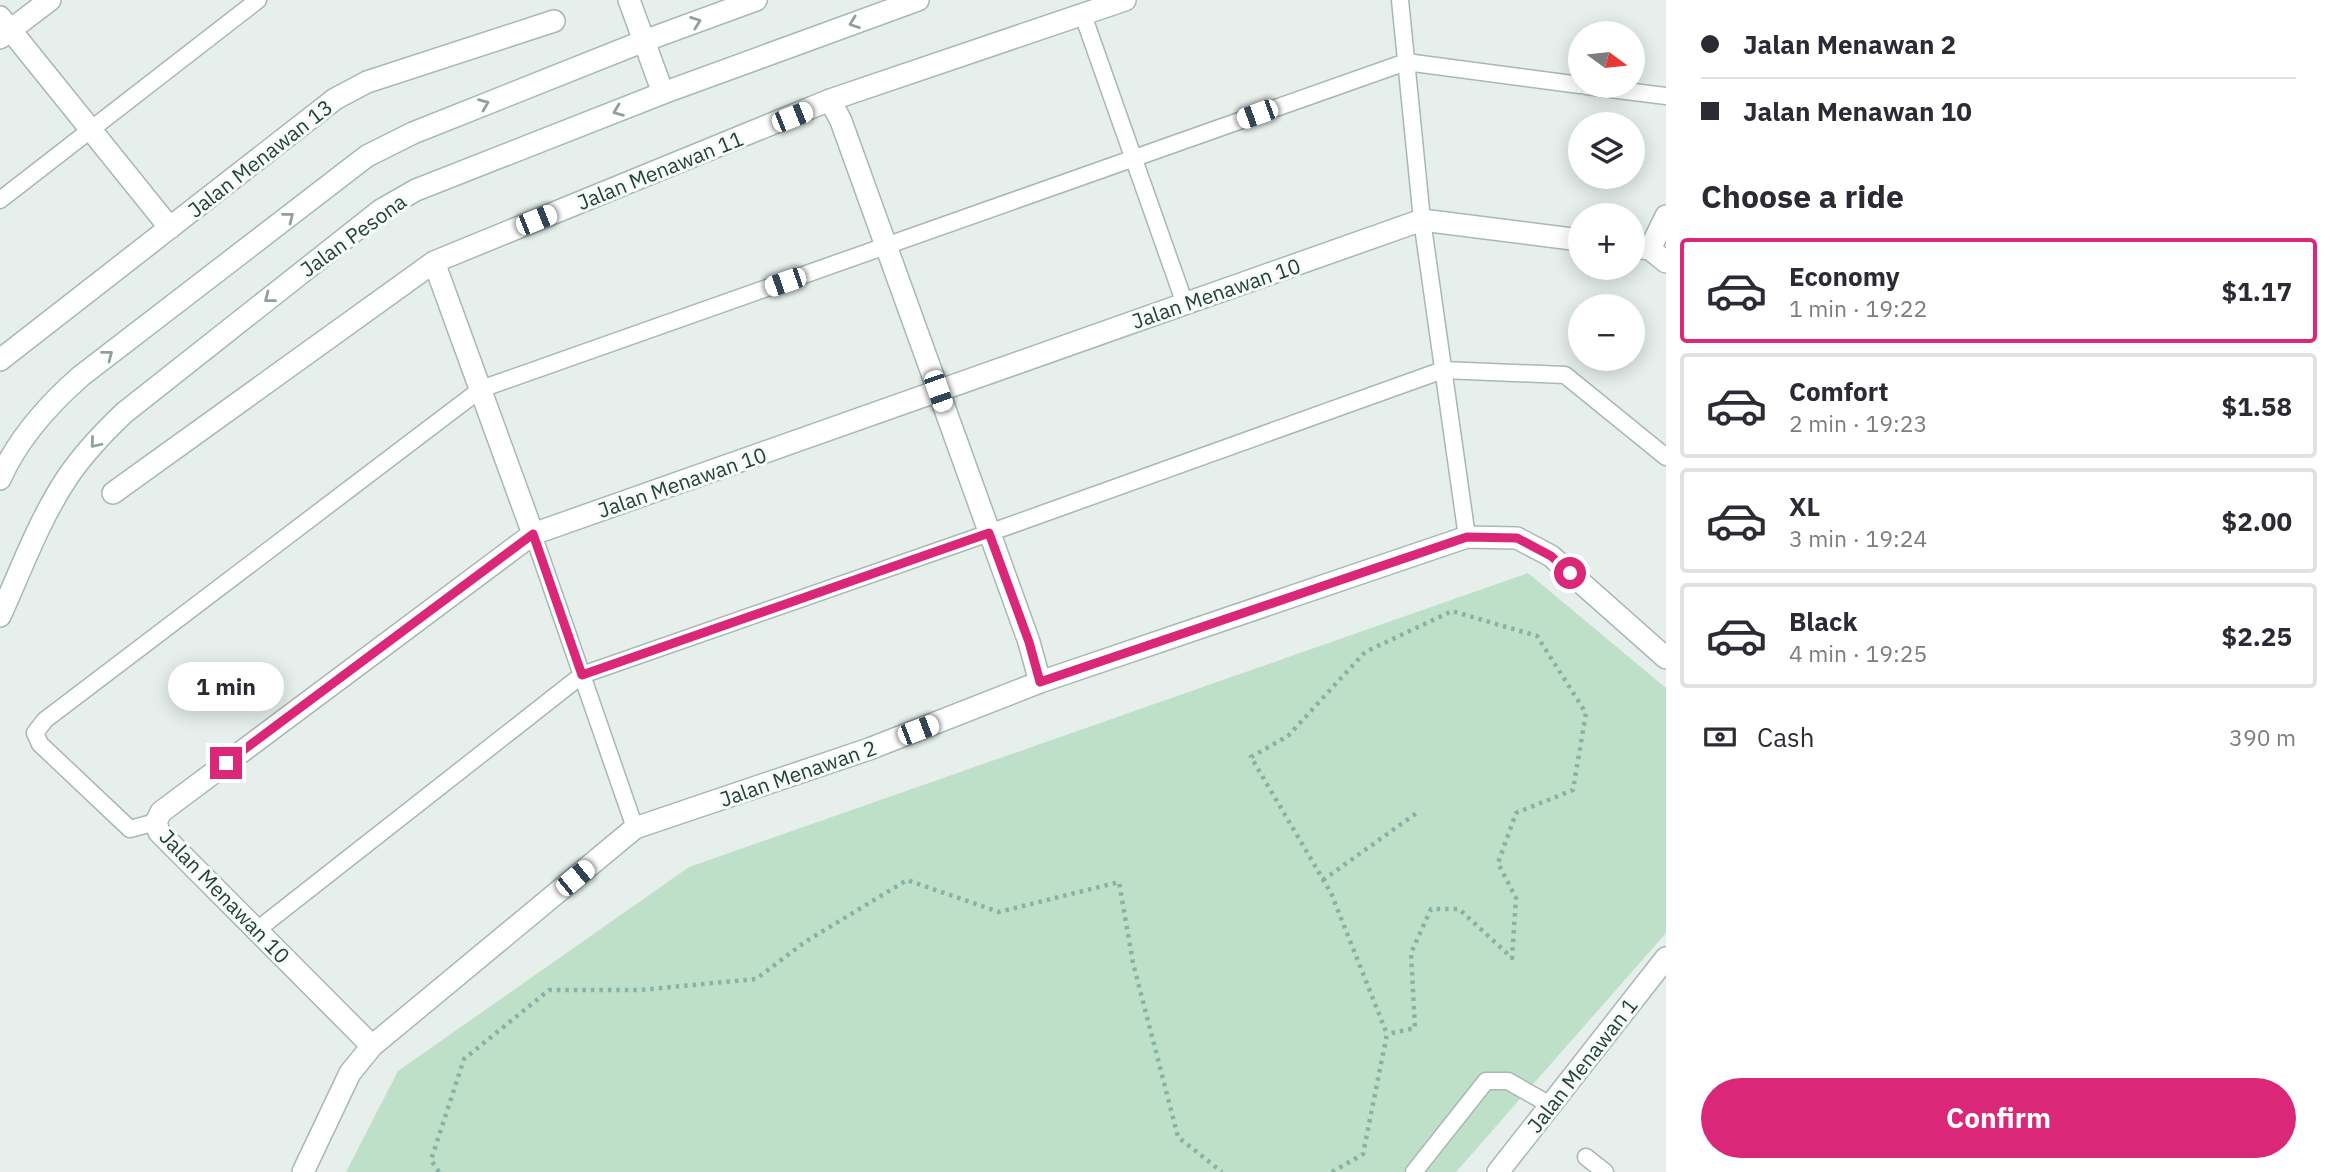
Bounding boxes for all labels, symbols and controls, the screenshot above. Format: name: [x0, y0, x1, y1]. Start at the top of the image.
one-way arrow: [849, 15, 861, 29]
one-way arrow: [690, 16, 702, 30]
north arrow: [1568, 21, 1645, 98]
map controls: [1568, 21, 1645, 371]
text: Jalan Menawan 2: [1743, 27, 1956, 61]
street label: Jalan Menawan 13: [182, 93, 338, 223]
text: Jalan Menawan 10: [1743, 94, 1972, 128]
car: [1234, 97, 1281, 131]
one-way arrow: [478, 99, 490, 113]
car: [769, 99, 816, 135]
one-way arrow: [612, 102, 624, 116]
button: layers: [1568, 112, 1645, 189]
street label: Jalan Menawan 11: [573, 124, 747, 216]
text: Choose a ride: [1701, 175, 1904, 217]
street label: Jalan Pesona: [294, 187, 412, 283]
car: [513, 202, 560, 238]
button: +: [1568, 203, 1645, 280]
one-way arrow: [281, 212, 293, 225]
street label: Jalan Menawan 10: [1128, 251, 1304, 335]
icon: car: [1705, 259, 1768, 322]
text: Economy: [1789, 259, 1900, 293]
car: [762, 265, 809, 299]
text: $1.17: [2222, 274, 2292, 308]
one-way arrow: [265, 290, 278, 302]
text: 1 min · 19:22: [1789, 293, 1927, 323]
button: −: [1568, 294, 1645, 371]
one-way arrow: [100, 351, 113, 364]
car: [922, 368, 955, 414]
icon: car: [1705, 374, 1768, 437]
text: Comfort: [1789, 374, 1888, 408]
text: $1.58: [2222, 389, 2292, 423]
text: 2 min · 19:23: [1789, 408, 1927, 438]
one-way arrow: [91, 435, 103, 448]
street label: Jalan Menawan 10: [594, 440, 770, 524]
icon: car: [1705, 489, 1768, 552]
text: XL: [1789, 489, 1820, 523]
text: $2.00: [2222, 504, 2292, 538]
text: 3 min · 19:24: [1789, 523, 1927, 553]
route start: [1554, 557, 1586, 589]
icon: car: [1705, 604, 1768, 667]
text: Black: [1789, 604, 1857, 638]
text: $2.25: [2222, 619, 2292, 653]
text: 4 min · 19:25: [1789, 638, 1927, 668]
callout: 1 min: [168, 662, 284, 710]
text: 1 min: [196, 671, 256, 701]
car: [895, 713, 942, 747]
icon: cash: [1701, 718, 1739, 756]
text: Cash: [1757, 720, 1814, 754]
text: 390 m: [2229, 722, 2296, 752]
street label: Jalan Menawan 2: [716, 733, 880, 813]
route end: [210, 747, 242, 779]
street label: Jalan Menawan 10: [154, 823, 296, 969]
car: [553, 857, 598, 899]
street label: Jalan Menawan 1: [1520, 992, 1644, 1138]
button: Confirm: [1701, 1078, 2296, 1158]

